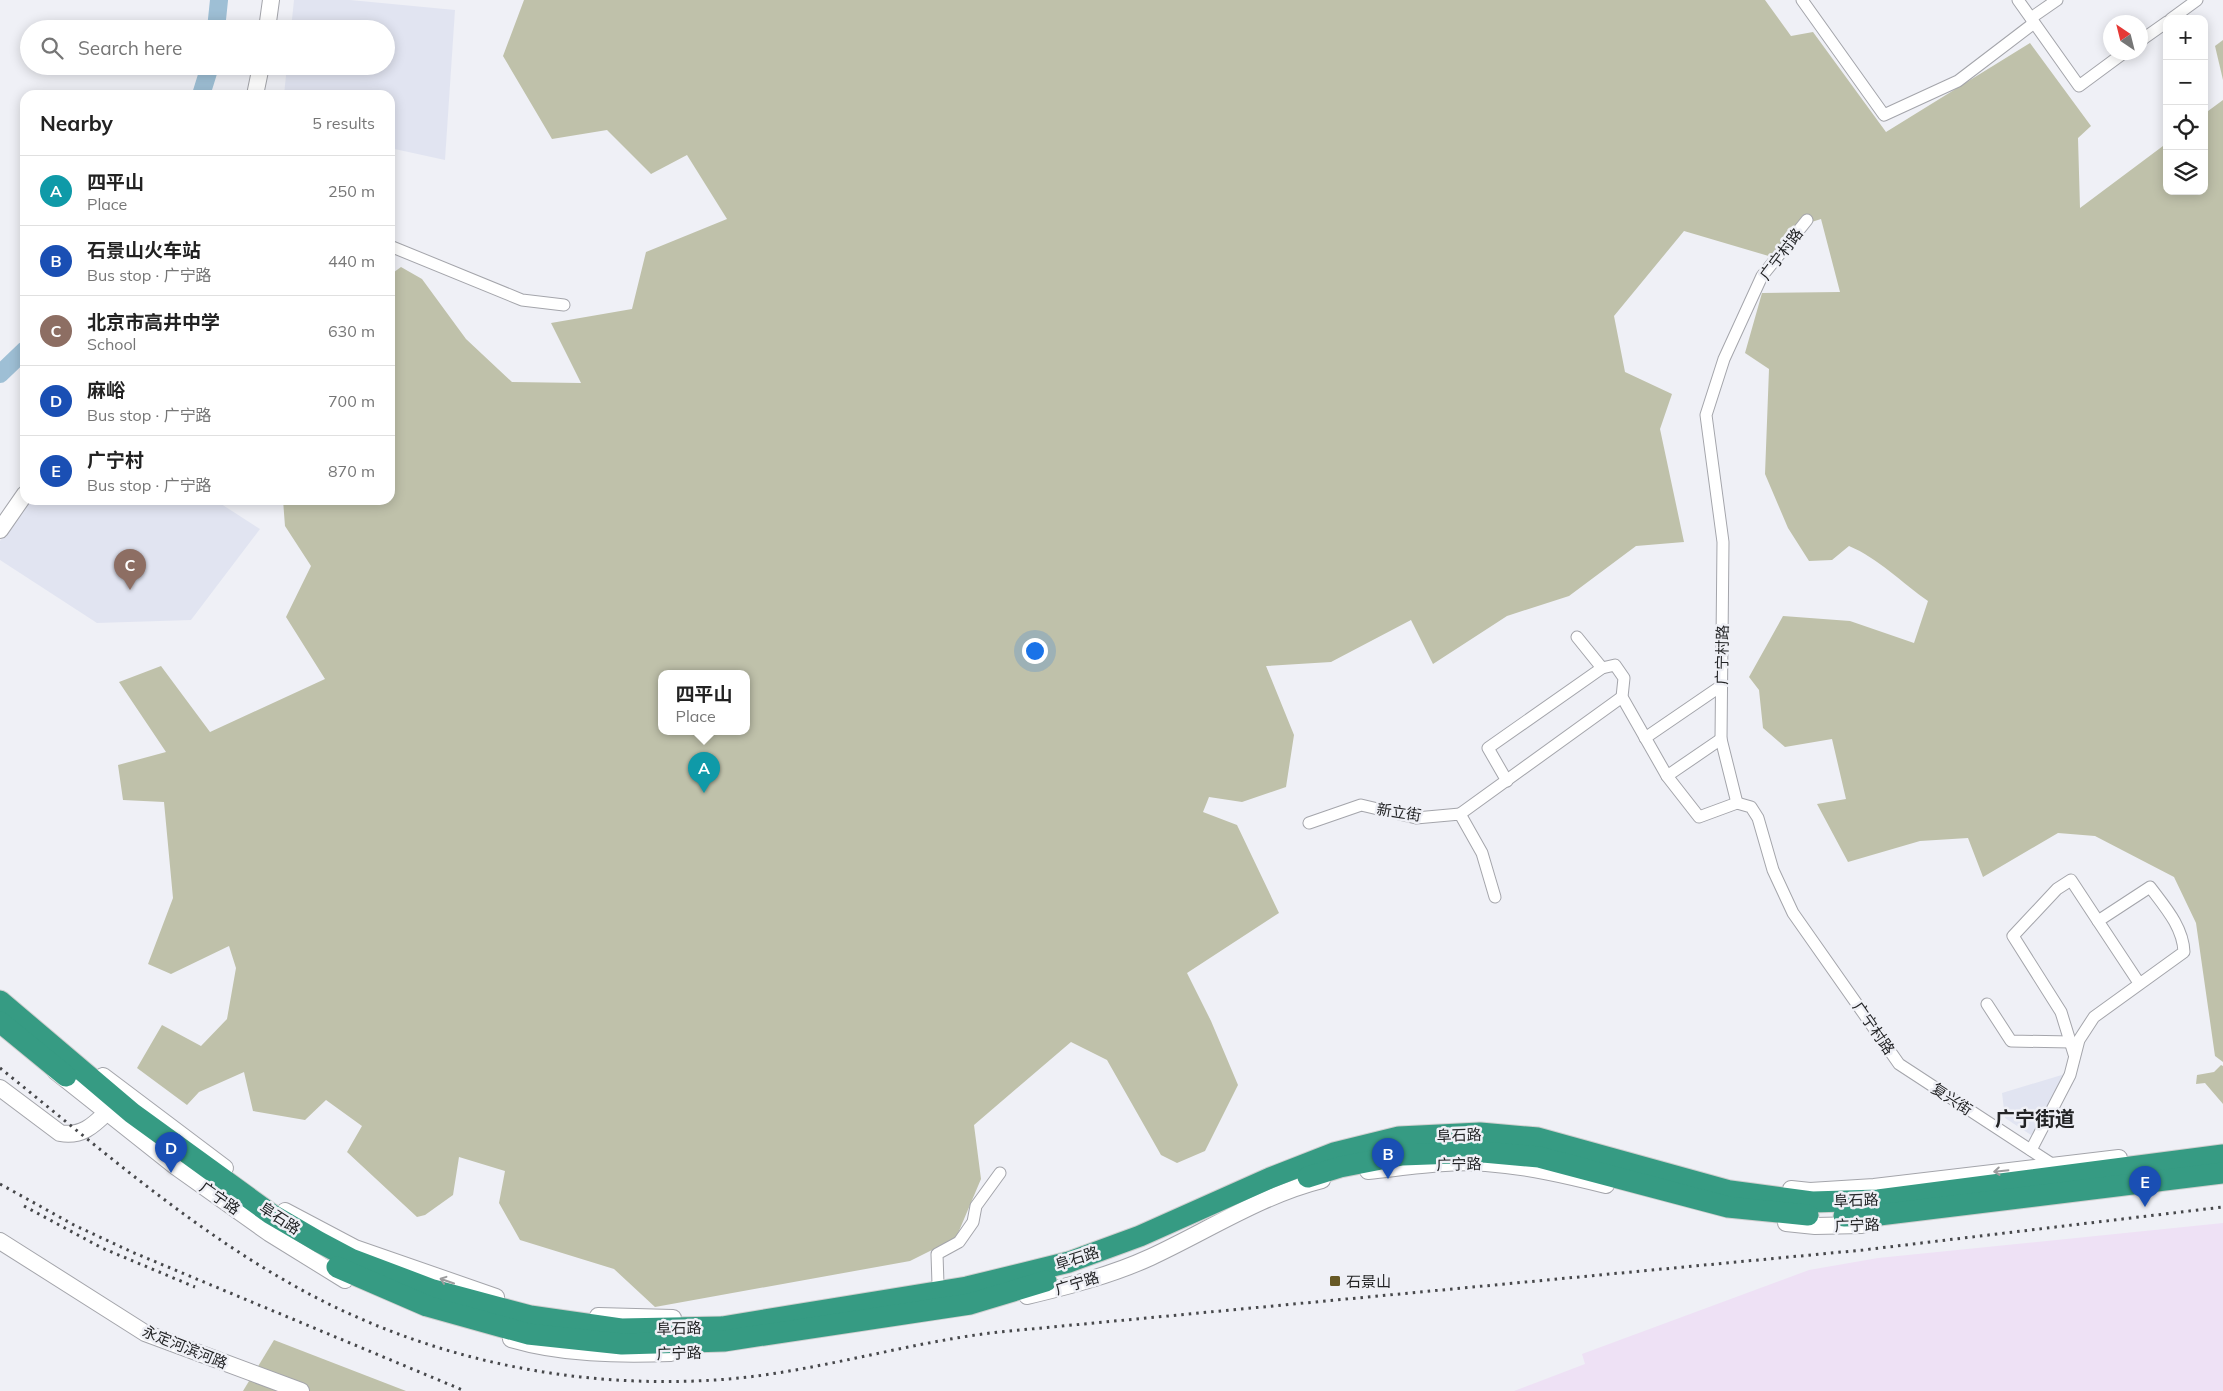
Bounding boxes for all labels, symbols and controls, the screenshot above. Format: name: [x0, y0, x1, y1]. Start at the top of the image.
north arrow: [2103, 15, 2148, 60]
map controls: [2163, 15, 2208, 195]
button: +: [2163, 15, 2208, 60]
search box: [20, 20, 395, 75]
icon: search: [38, 34, 66, 62]
text: Search here: [78, 36, 182, 60]
button: −: [2163, 60, 2208, 105]
button: locate: [2163, 105, 2208, 150]
text: Nearby: [40, 110, 113, 136]
text: 5 results: [312, 113, 375, 133]
button: layers: [2163, 150, 2208, 195]
text: 四平山: [87, 170, 144, 194]
text: A: [50, 181, 62, 201]
text: 250 m: [328, 181, 375, 201]
text: Place: [87, 194, 127, 214]
street label: 广宁村路: [1755, 224, 1807, 284]
text: 石景山火车站: [87, 238, 201, 262]
text: B: [50, 251, 62, 271]
text: 440 m: [328, 251, 375, 271]
text: Bus stop · 广宁路: [87, 265, 211, 285]
text: 北京市高井中学: [87, 310, 220, 334]
text: C: [51, 321, 61, 341]
text: 630 m: [328, 321, 375, 341]
text: School: [87, 334, 136, 354]
text: 麻峪: [87, 378, 125, 402]
text: D: [50, 391, 62, 411]
text: 700 m: [328, 391, 375, 411]
text: Bus stop · 广宁路: [87, 405, 211, 425]
text: 广宁村: [87, 448, 144, 472]
text: E: [51, 461, 61, 481]
text: 870 m: [328, 461, 375, 481]
text: Bus stop · 广宁路: [87, 475, 211, 495]
pin: C: [114, 549, 146, 590]
street label: 广宁村路: [1712, 625, 1732, 685]
your location: [1022, 638, 1048, 664]
popup: [658, 670, 750, 735]
text: 四平山: [675, 682, 733, 706]
text: Place: [675, 706, 716, 726]
pin: A: [688, 752, 720, 793]
street label: 新立街: [1375, 799, 1423, 825]
street label: 广宁村路: [1849, 998, 1899, 1058]
street label: 复兴街: [1928, 1079, 1976, 1119]
district label: 广宁街道: [1995, 1106, 2075, 1131]
street label: 阜石路: [1436, 1125, 1482, 1145]
pin: D: [155, 1132, 187, 1173]
pin: B: [1372, 1138, 1404, 1179]
street label: 广宁路: [1436, 1154, 1482, 1174]
pin: E: [2129, 1166, 2161, 1207]
one-way arrow: [1993, 1167, 2009, 1176]
street label: 广宁路: [196, 1177, 244, 1219]
street label: 阜石路: [1833, 1190, 1879, 1210]
street label: 阜石路: [256, 1198, 304, 1238]
street label: 广宁路: [1834, 1215, 1880, 1235]
street label: 阜石路: [1053, 1242, 1101, 1274]
street label: 广宁路: [1053, 1267, 1101, 1299]
place label: 石景山: [1346, 1272, 1391, 1291]
marker: 石景山: [1328, 1274, 1342, 1288]
one-way arrow: [439, 1275, 455, 1285]
street label: 阜石路: [656, 1318, 702, 1338]
street label: 永定河滨河路: [140, 1321, 230, 1373]
street label: 广宁路: [656, 1343, 702, 1363]

